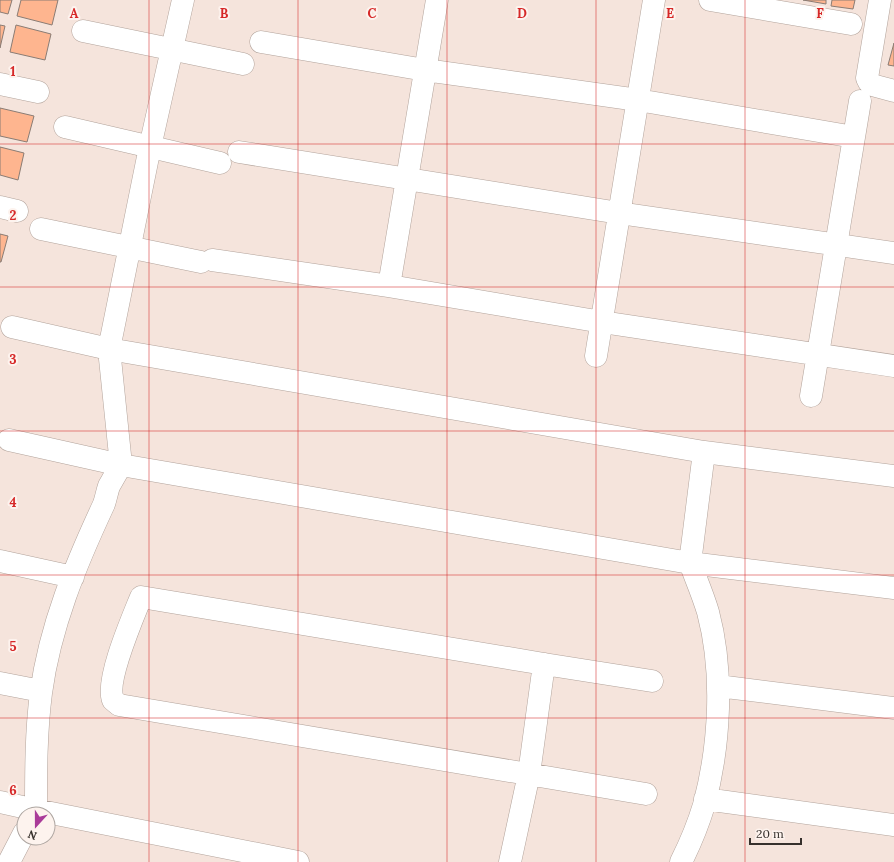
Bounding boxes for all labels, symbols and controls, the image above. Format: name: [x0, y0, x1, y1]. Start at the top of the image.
text: A: [70, 5, 79, 22]
text: B: [220, 5, 229, 22]
text: C: [368, 5, 377, 22]
text: D: [517, 5, 527, 22]
text: E: [666, 5, 674, 22]
text: F: [816, 5, 824, 22]
text: 1: [10, 63, 16, 80]
text: 2: [10, 207, 17, 224]
text: 3: [9, 351, 17, 368]
text: 4: [9, 494, 17, 511]
text: 5: [9, 638, 17, 655]
text: 6: [9, 782, 17, 799]
north arrow: [16, 806, 56, 846]
scale bar: [750, 820, 801, 846]
text: 20 m: [756, 826, 784, 841]
text: N: [25, 827, 39, 843]

